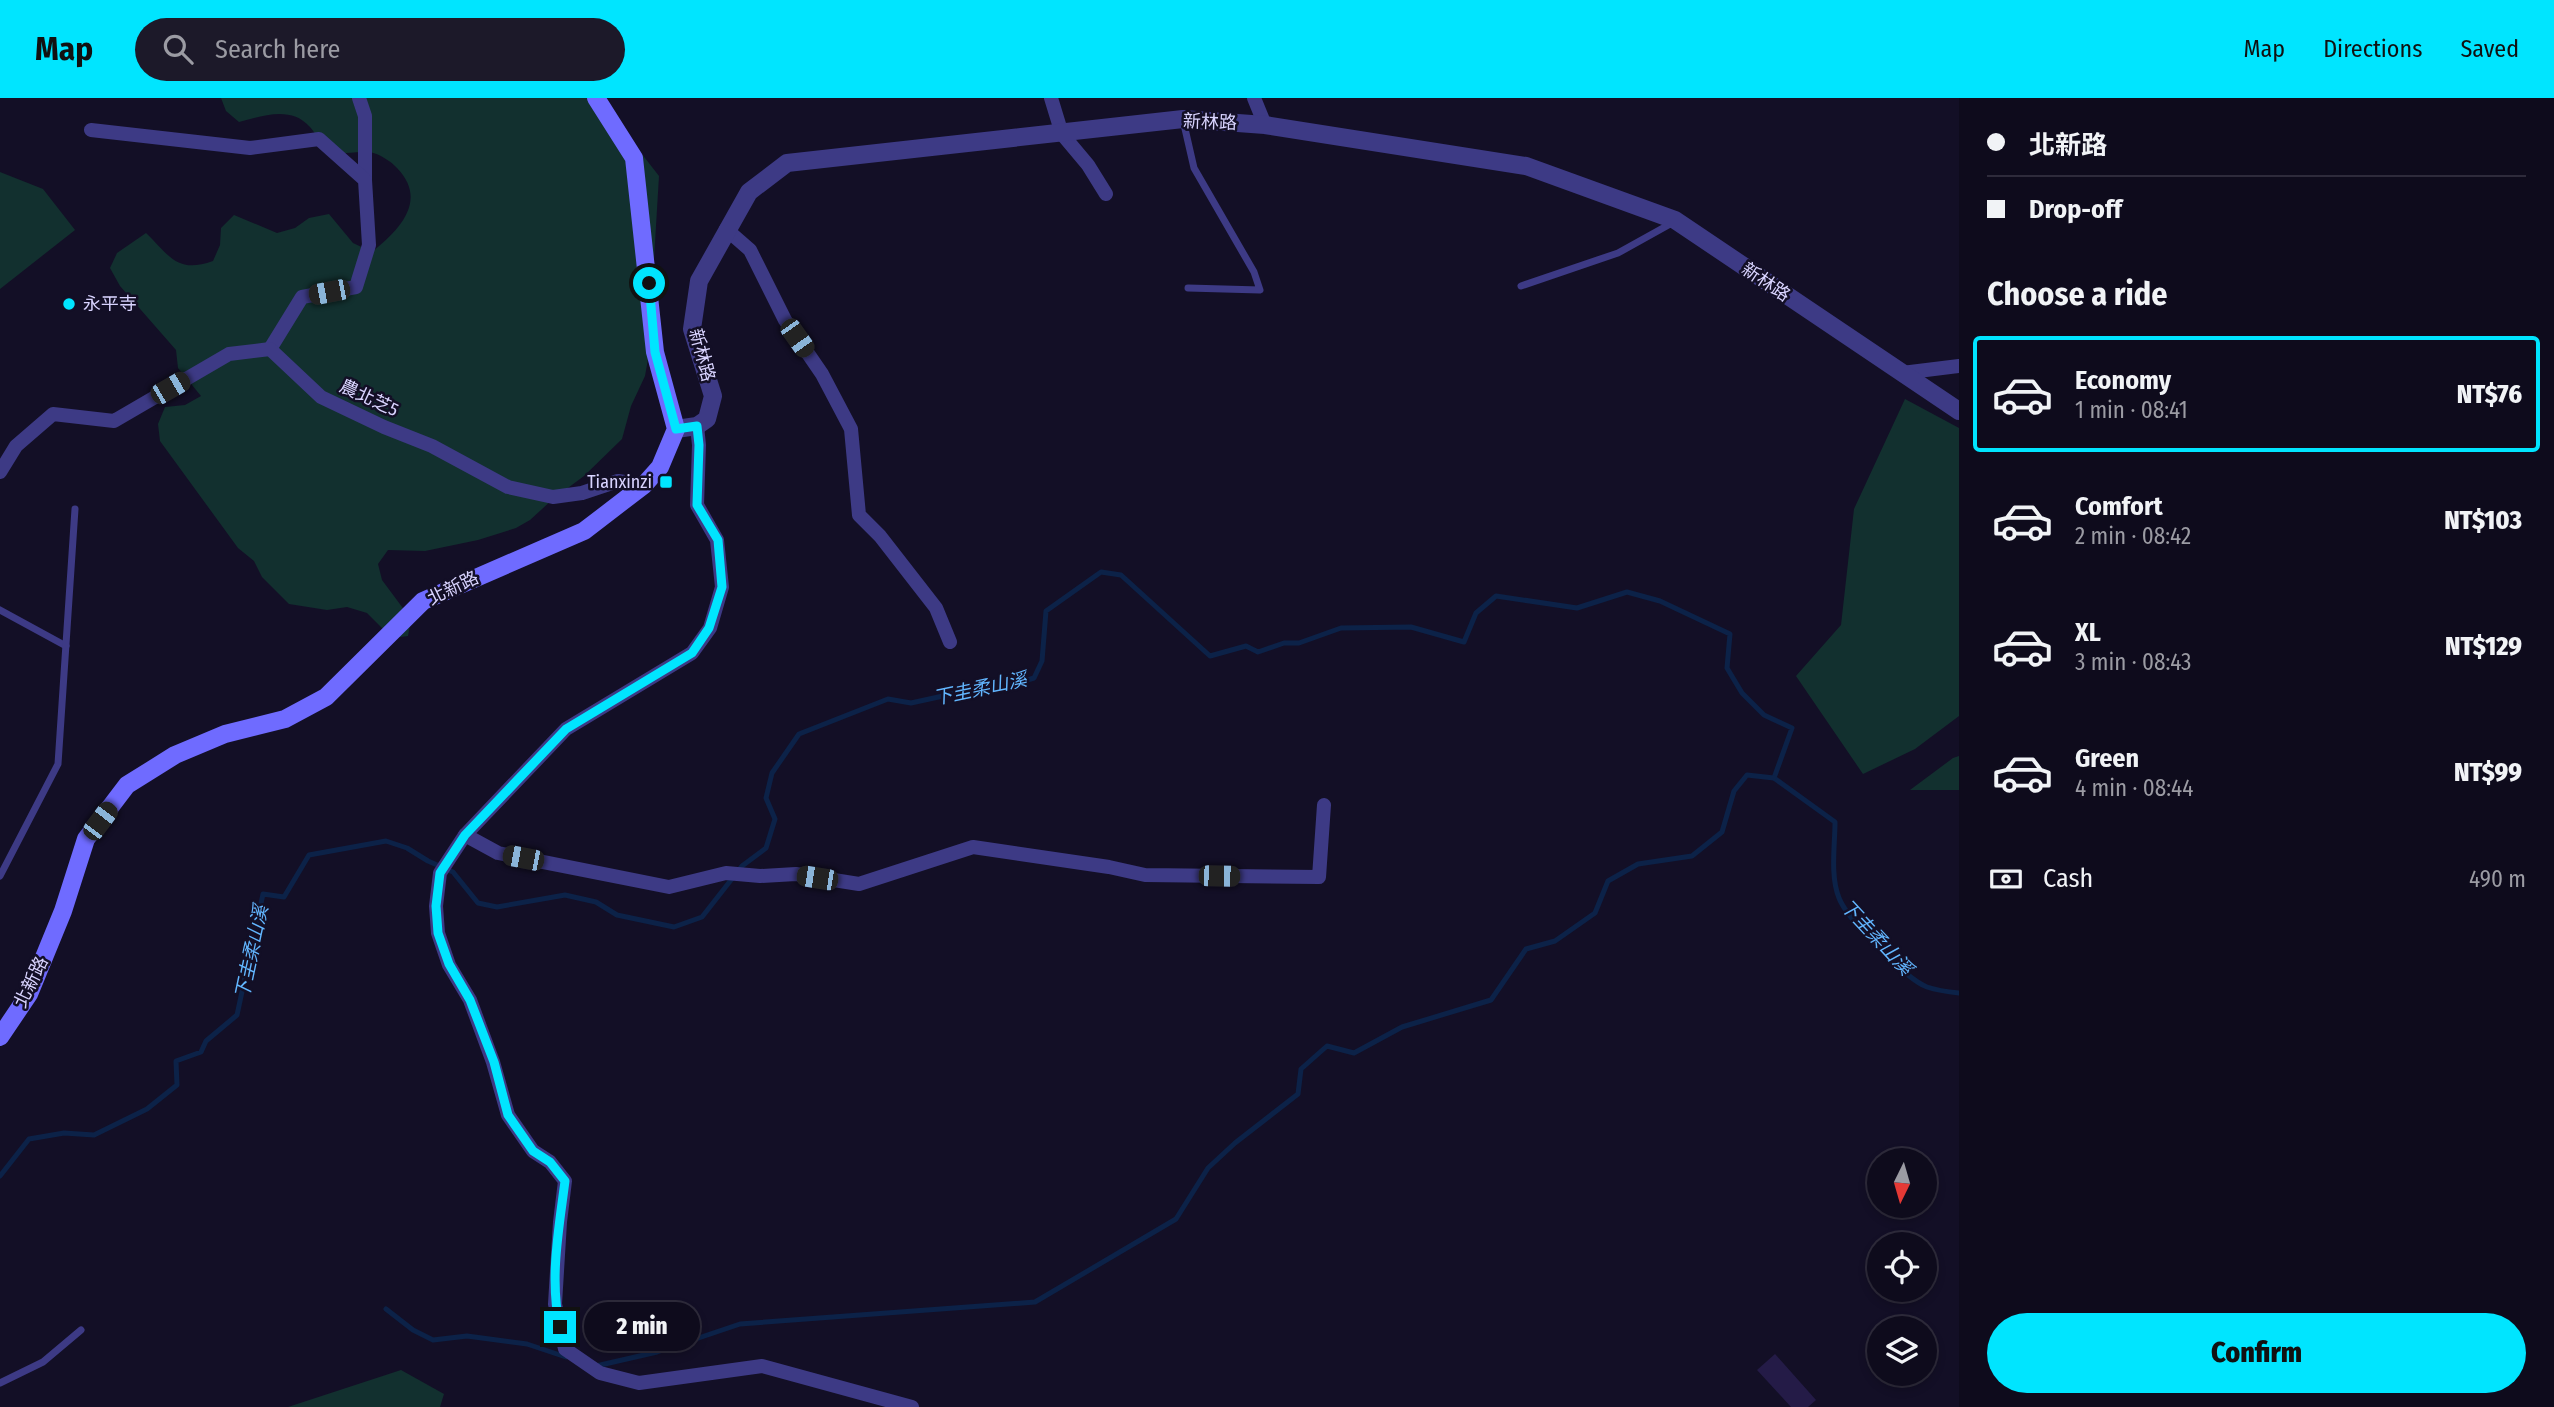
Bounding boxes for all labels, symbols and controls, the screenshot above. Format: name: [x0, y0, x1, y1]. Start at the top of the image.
search box: [135, 18, 625, 81]
text: Map: [35, 29, 93, 69]
icon: search: [159, 30, 197, 68]
text: Search here: [215, 34, 340, 65]
text: Map: [2244, 35, 2285, 63]
text: Directions: [2323, 35, 2422, 63]
text: Saved: [2460, 35, 2519, 63]
street label: 新林路: [1183, 110, 1237, 134]
text: 北新路: [2029, 130, 2107, 161]
text: Drop-off: [2029, 194, 2122, 225]
street label: 新林路: [1737, 258, 1795, 306]
route start: [633, 267, 665, 299]
text: Choose a ride: [1987, 275, 2168, 313]
car: [307, 278, 352, 306]
place label: 永平寺: [83, 293, 137, 315]
marker: 永平寺: [61, 296, 77, 312]
car: [777, 315, 818, 361]
street label: 新林路: [684, 326, 720, 384]
icon: car: [1991, 363, 2054, 426]
text: Economy: [2075, 365, 2171, 396]
car: [147, 368, 194, 408]
street label: 農北芝5: [336, 375, 402, 421]
text: NT$76: [2457, 379, 2522, 410]
text: 1 min · 08:41: [2075, 396, 2188, 424]
place label: Tianxinzi: [587, 471, 652, 493]
marker: Tianxinzi: [658, 474, 674, 490]
icon: car: [1991, 489, 2054, 552]
text: Comfort: [2075, 491, 2163, 522]
text: NT$103: [2444, 505, 2522, 536]
text: 2 min · 08:42: [2075, 522, 2191, 550]
street label: 北新路: [424, 566, 482, 610]
icon: car: [1991, 615, 2054, 678]
text: XL: [2075, 617, 2101, 648]
text: NT$129: [2445, 631, 2522, 662]
text: 3 min · 08:43: [2075, 648, 2192, 676]
water label: 下圭柔山溪: [931, 667, 1032, 710]
icon: car: [1991, 741, 2054, 804]
text: Green: [2075, 743, 2139, 774]
text: NT$99: [2454, 757, 2522, 788]
text: 4 min · 08:44: [2075, 774, 2193, 802]
car: [79, 798, 122, 844]
car: [501, 844, 546, 872]
icon: cash: [1987, 860, 2025, 898]
text: Cash: [2043, 863, 2093, 894]
car: [795, 864, 840, 892]
car: [1198, 865, 1241, 887]
text: 490 m: [2469, 865, 2526, 893]
water label: 下圭柔山溪: [1836, 895, 1919, 982]
water label: 下圭柔山溪: [230, 900, 273, 1001]
street label: 北新路: [9, 953, 53, 1011]
north arrow: [1867, 1148, 1937, 1218]
map controls: [1867, 1148, 1937, 1386]
button: locate: [1867, 1232, 1937, 1302]
callout: 2 min: [584, 1302, 700, 1352]
route end: [544, 1311, 576, 1343]
text: 2 min: [617, 1312, 667, 1340]
button: Confirm: [1987, 1313, 2526, 1393]
button: layers: [1867, 1316, 1937, 1386]

